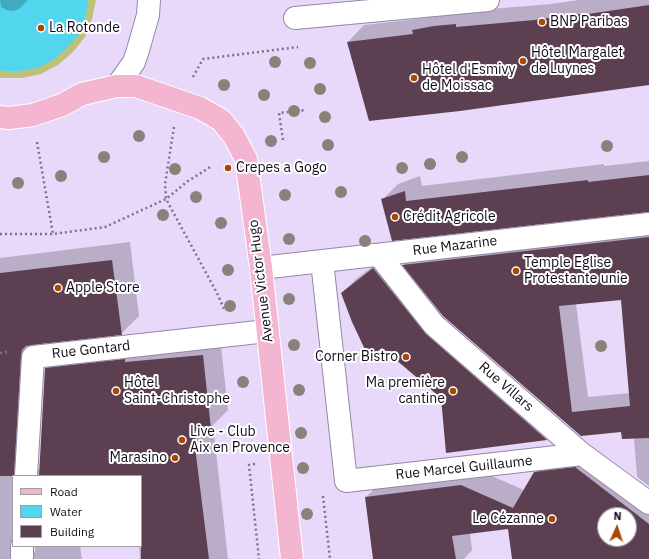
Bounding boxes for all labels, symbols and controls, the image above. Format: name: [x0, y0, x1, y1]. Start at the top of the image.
place label: BNP Paribas: [550, 14, 628, 30]
marker: BNP Paribas: [537, 17, 547, 27]
place label: La Rotonde: [49, 20, 120, 36]
marker: La Rotonde: [36, 23, 46, 33]
place label: Hôtel Margalet de Luynes: [531, 45, 623, 78]
marker: Hôtel Margalet de Luynes: [518, 56, 528, 66]
place label: Hôtel d'Esmivy de Moissac: [422, 62, 515, 94]
marker: Hôtel d'Esmivy de Moissac: [409, 73, 419, 83]
place label: Crepes a Gogo: [236, 160, 327, 176]
marker: Crepes a Gogo: [223, 163, 233, 173]
place label: Crédit Agricole: [403, 209, 496, 225]
marker: Crédit Agricole: [390, 212, 400, 222]
street label: Avenue Victor Hugo: [245, 219, 277, 343]
street label: Rue Mazarine: [412, 232, 498, 260]
place label: Temple Eglise Protestante unie: [524, 255, 628, 288]
marker: Temple Eglise Protestante unie: [511, 266, 521, 276]
place label: Apple Store: [66, 280, 140, 296]
marker: Apple Store: [53, 283, 63, 293]
street label: Rue Gontard: [51, 338, 131, 362]
place label: Corner Bistro: [315, 349, 398, 365]
marker: Corner Bistro: [401, 352, 411, 362]
street label: Rue Villars: [475, 359, 537, 415]
place label: Hôtel Saint-Christophe: [124, 375, 230, 408]
place label: Ma première cantine: [366, 375, 445, 408]
marker: Hôtel Saint-Christophe: [111, 386, 121, 396]
marker: Ma première cantine: [448, 386, 458, 396]
place label: Live - Club Aix en Provence: [190, 424, 290, 456]
marker: Live - Club Aix en Provence: [177, 435, 187, 445]
place label: Marasino: [109, 450, 167, 466]
street label: Rue Marcel Guillaume: [395, 452, 533, 484]
marker: Marasino: [170, 453, 180, 463]
legend: [12, 475, 142, 547]
text: Road: [50, 484, 78, 499]
text: Water: [50, 504, 82, 519]
north arrow: [597, 507, 637, 547]
text: N: [613, 509, 622, 523]
place label: Le Cézanne: [472, 511, 544, 527]
marker: Le Cézanne: [547, 514, 557, 524]
text: Building: [50, 524, 94, 539]

